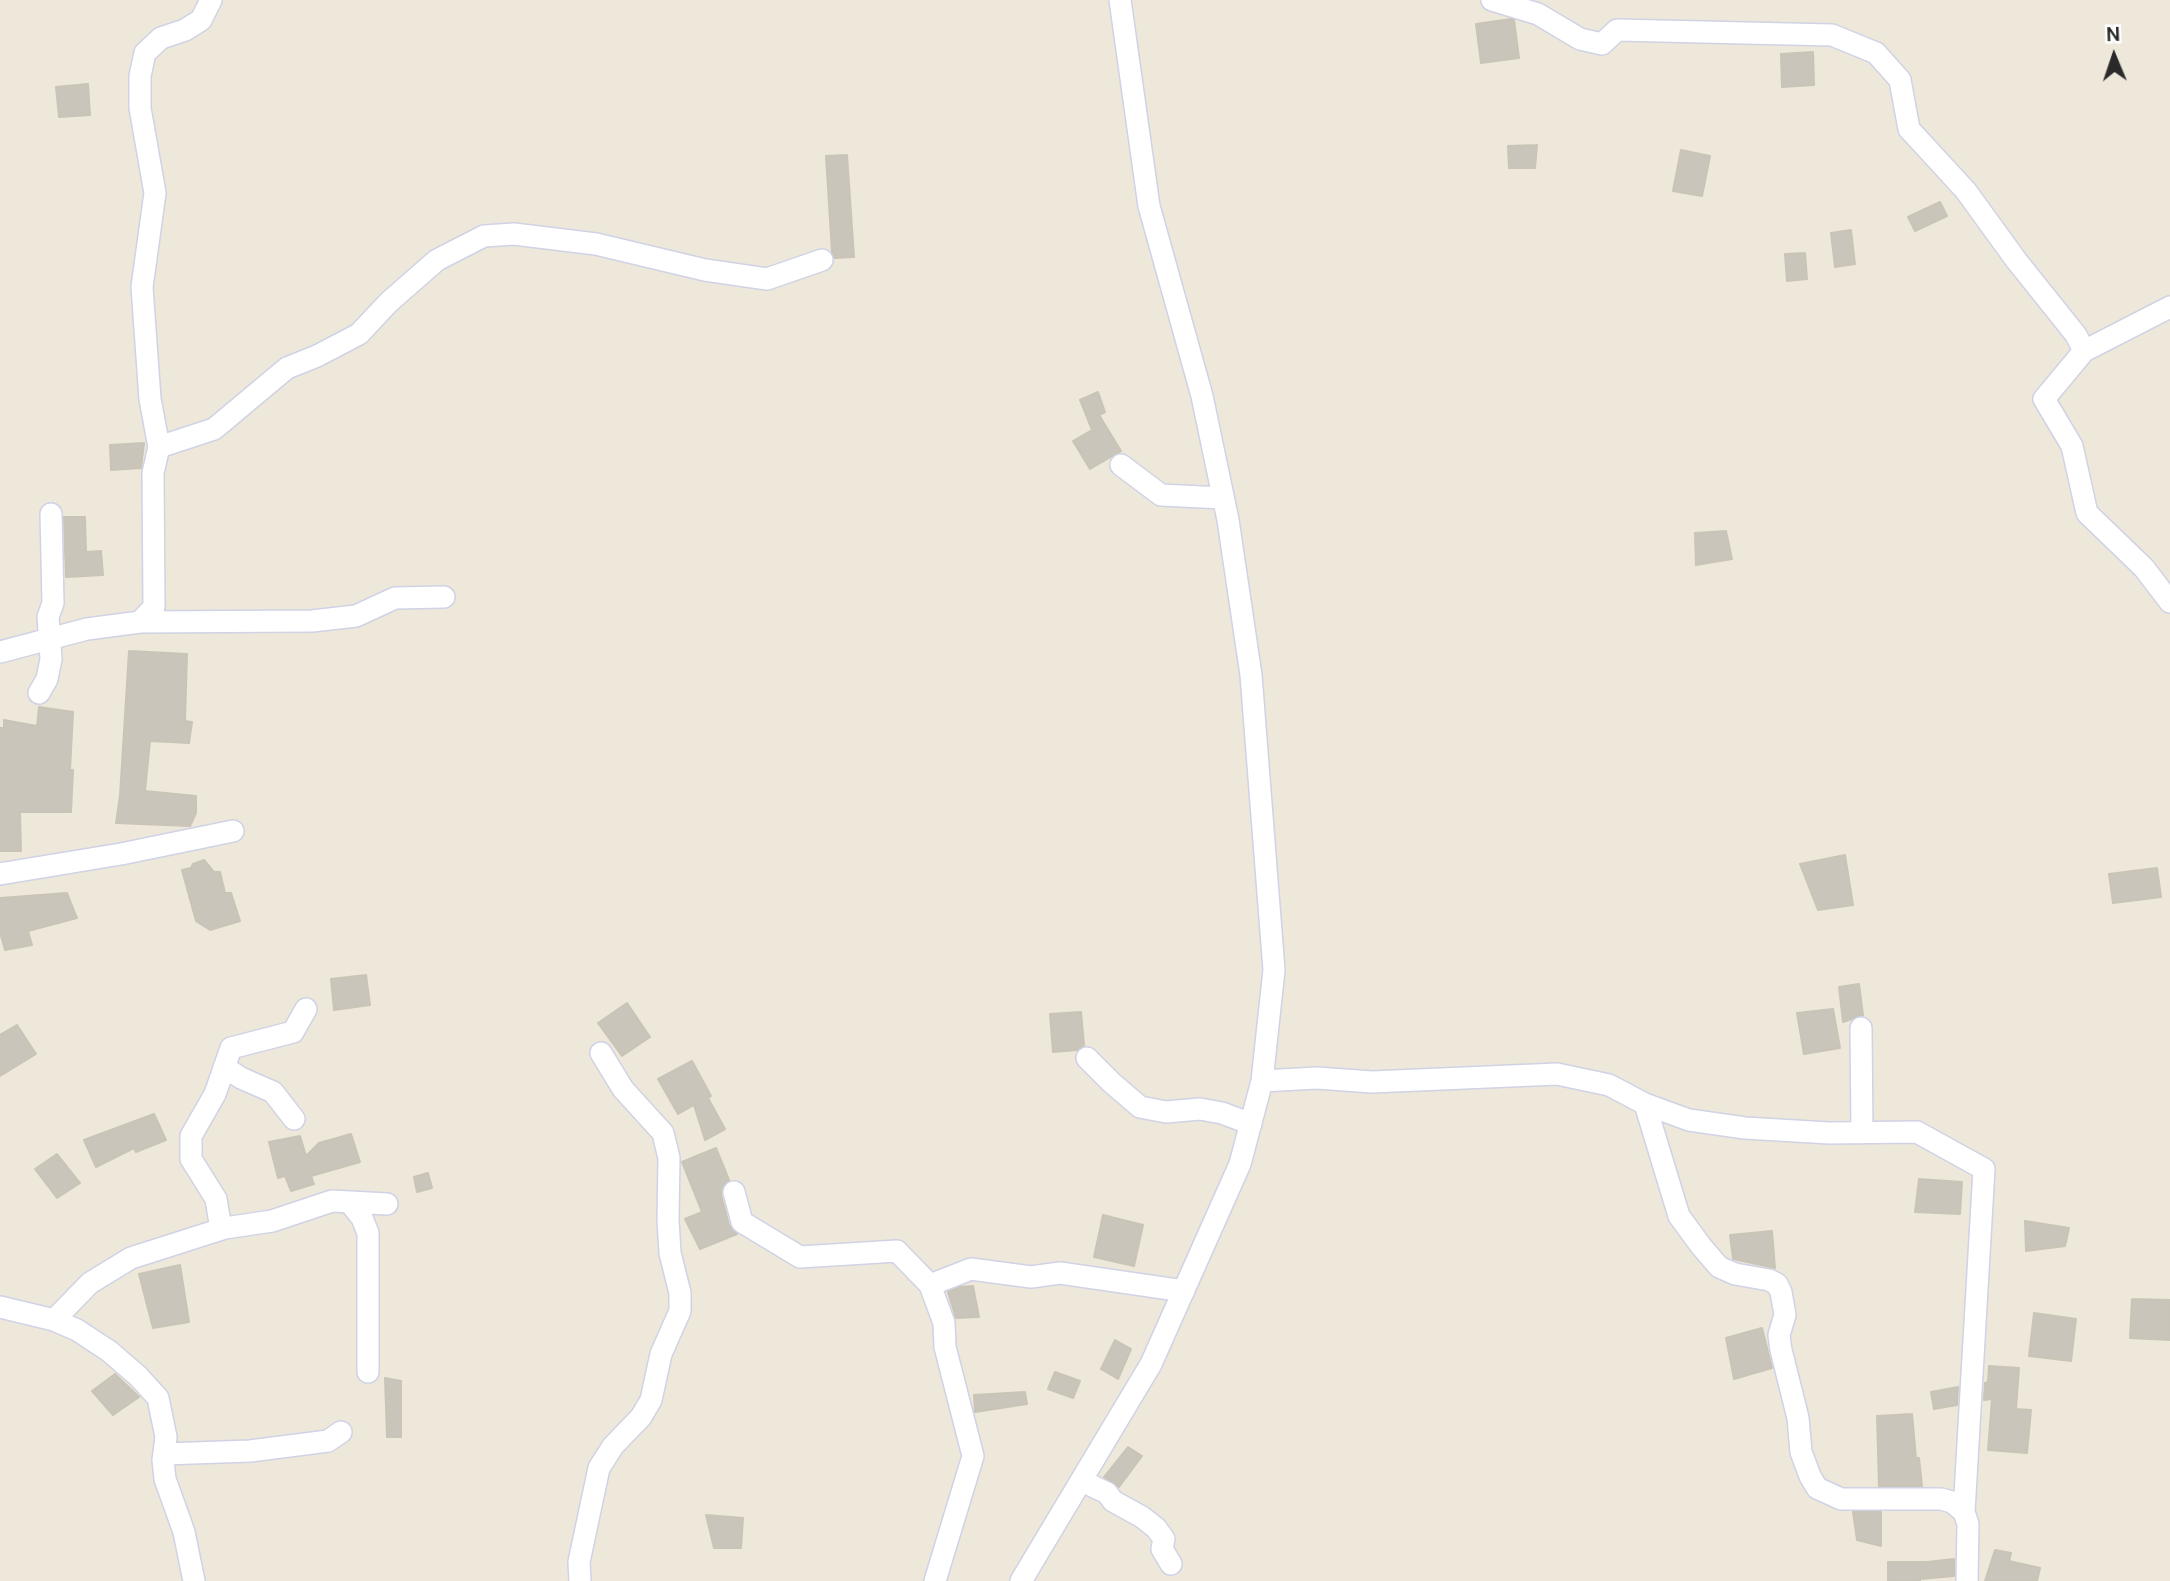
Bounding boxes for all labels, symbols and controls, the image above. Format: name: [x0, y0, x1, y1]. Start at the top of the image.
north arrow: [2079, 21, 2149, 91]
text: N: [2106, 22, 2121, 47]

